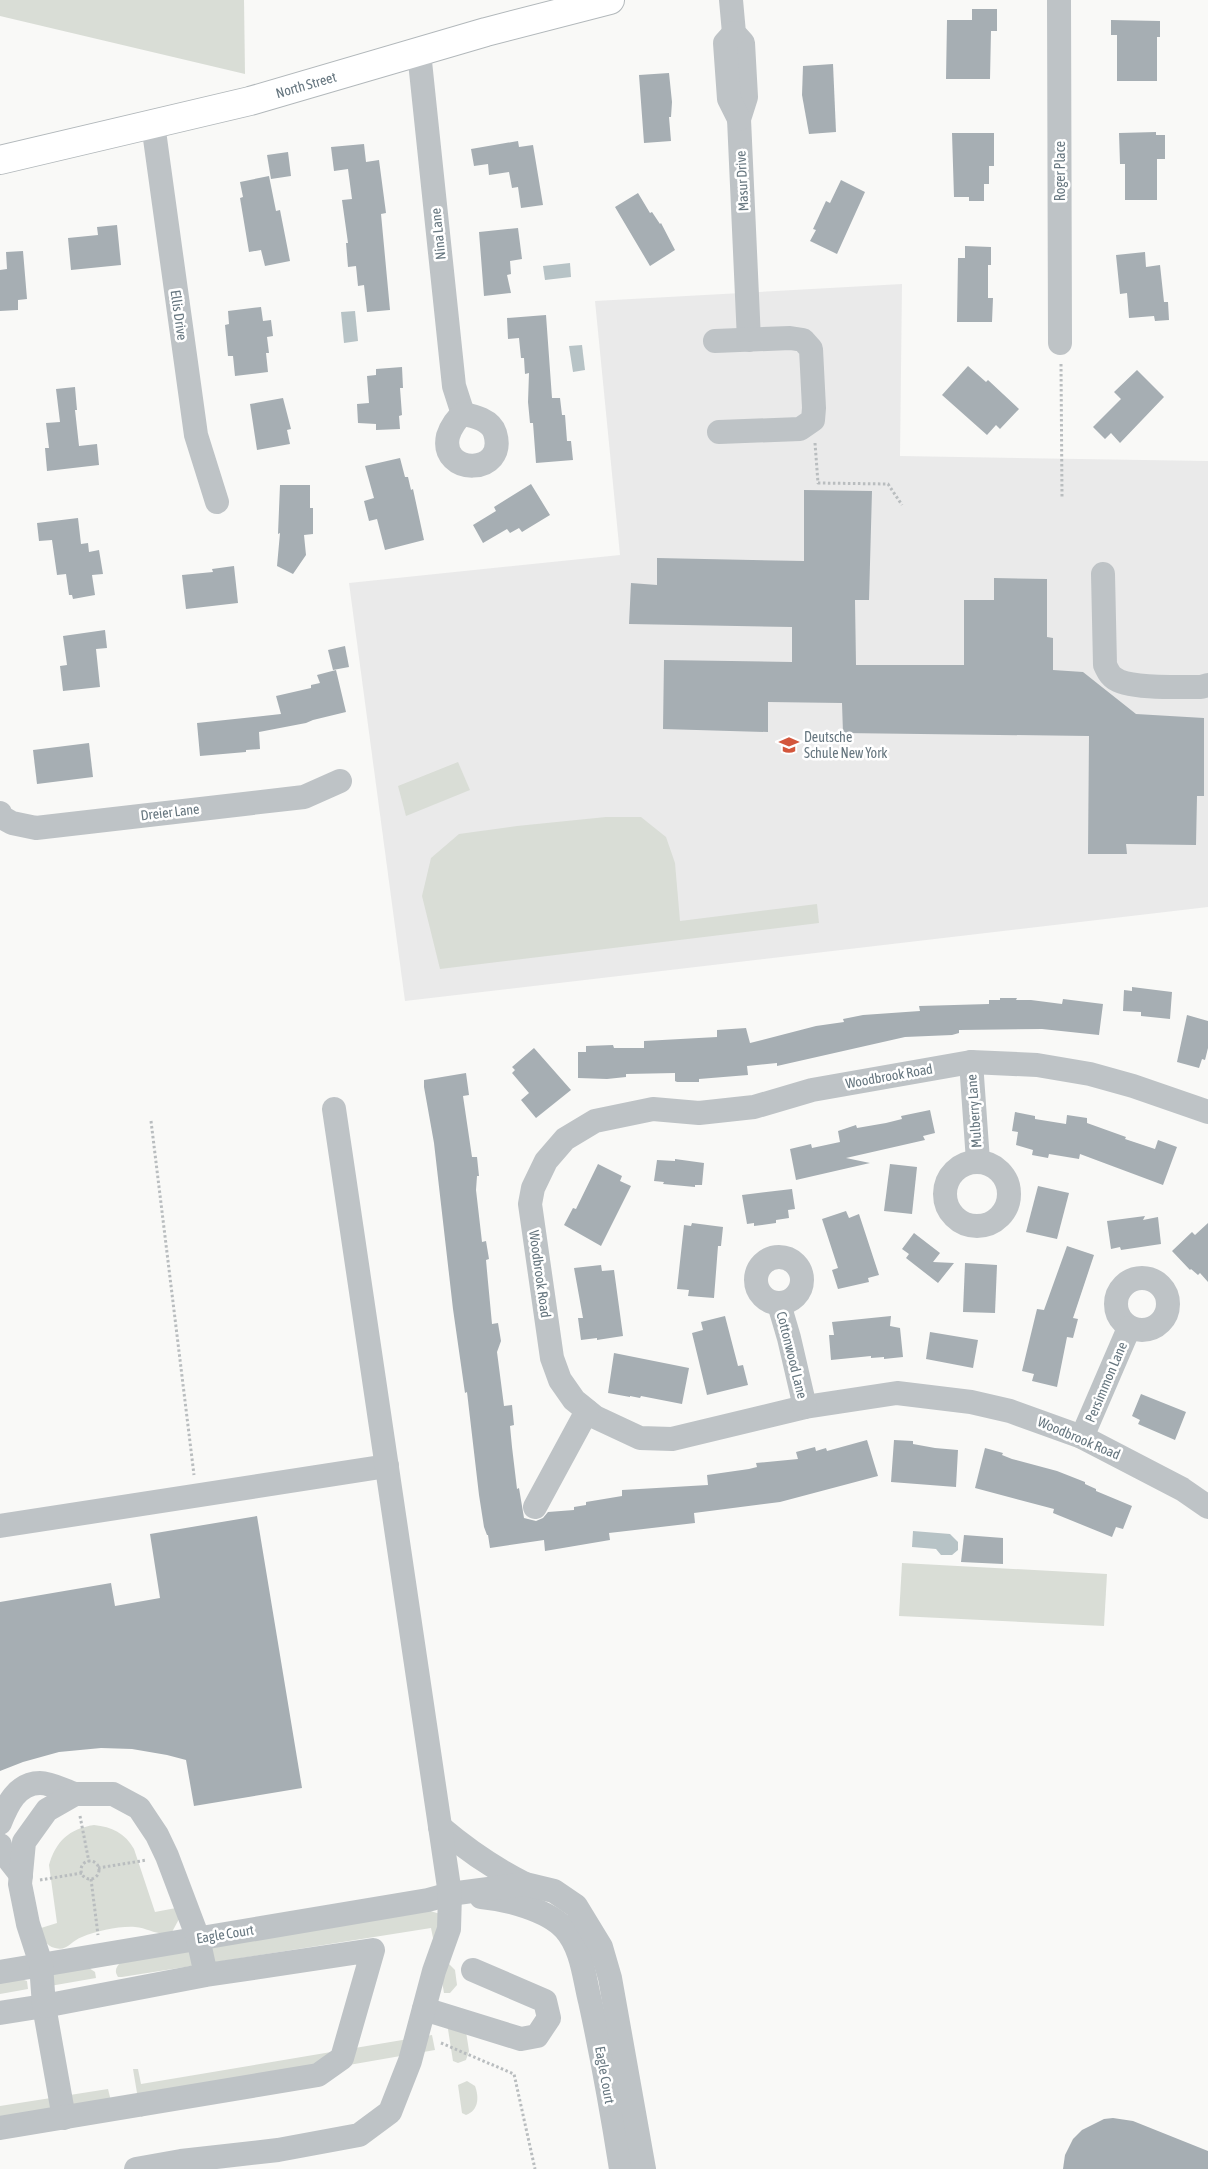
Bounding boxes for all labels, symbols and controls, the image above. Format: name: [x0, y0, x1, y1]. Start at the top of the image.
street label: North Street: [274, 69, 338, 101]
street label: Roger Place: [1052, 141, 1068, 201]
street label: Masur Drive: [732, 150, 752, 212]
street label: Nina Lane: [427, 207, 449, 261]
street label: Ellis Drive: [168, 289, 190, 341]
place label: Deutsche Schule New York: [804, 729, 887, 761]
school or university icon: Deutsche Schule New York: [778, 734, 800, 756]
street label: Dreier Lane: [140, 800, 200, 824]
street label: Woodbrook Road: [844, 1060, 934, 1092]
street label: Mulberry Lane: [963, 1074, 985, 1148]
street label: Woodbrook Road: [526, 1229, 554, 1319]
street label: Cottonwood Lane: [773, 1310, 811, 1400]
street label: Persimmon Lane: [1082, 1339, 1130, 1425]
street label: Woodbrook Road: [1035, 1413, 1123, 1463]
street label: Eagle Court: [195, 1922, 255, 1946]
street label: Eagle Court: [592, 2045, 618, 2105]

